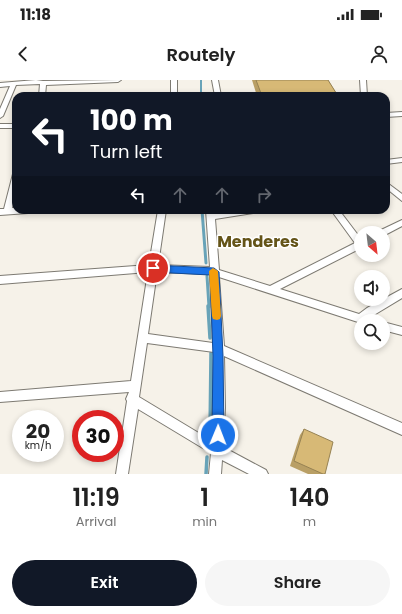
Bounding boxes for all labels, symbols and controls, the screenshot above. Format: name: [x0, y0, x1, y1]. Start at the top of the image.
text: 11:18: [20, 4, 51, 25]
text: Routely: [167, 42, 235, 67]
icon: back: [12, 43, 34, 65]
icon: person: [368, 43, 390, 65]
text: 100 m: [90, 101, 173, 140]
icon: left: [24, 108, 76, 160]
text: Turn left: [90, 139, 162, 164]
icon: left: [127, 184, 149, 206]
icon: ahead: [169, 184, 191, 206]
icon: ahead: [211, 184, 233, 206]
icon: right: [253, 184, 275, 206]
north arrow: [354, 226, 390, 262]
map controls: [354, 226, 390, 350]
district label: Menderes: [217, 230, 299, 253]
pin: [136, 251, 170, 285]
icon: arrive: [142, 257, 164, 279]
button: sound: [354, 270, 390, 306]
button: search: [354, 314, 390, 350]
speed limit sign: 30: [72, 410, 124, 462]
position arrow: [197, 414, 239, 456]
text: 20: [26, 417, 50, 445]
text: km/h: [25, 438, 51, 453]
text: 11:19: [72, 481, 120, 514]
text: 1: [200, 481, 209, 514]
text: 140: [290, 481, 330, 514]
text: Arrival: [76, 512, 117, 531]
text: min: [192, 512, 217, 531]
text: m: [303, 512, 316, 531]
button: Exit: [12, 560, 197, 606]
button: Share: [205, 560, 390, 606]

